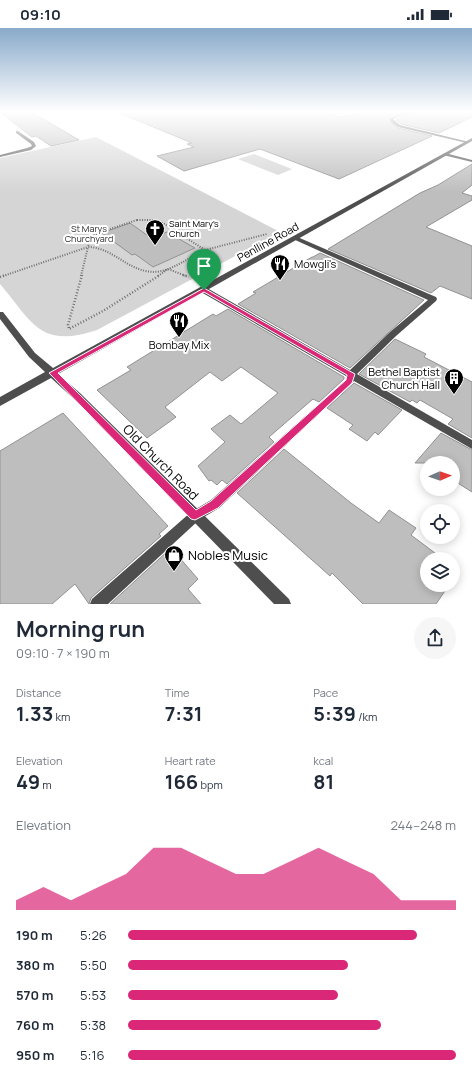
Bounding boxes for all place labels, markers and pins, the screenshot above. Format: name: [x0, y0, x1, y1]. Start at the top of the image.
place label: Saint Mary's Church: [169, 217, 219, 240]
church icon: Saint Mary's Church: [144, 218, 166, 246]
pin: [187, 249, 221, 290]
restaurant icon: Mowgli's: [269, 253, 291, 281]
place label: Mowgli's: [294, 256, 337, 271]
restaurant icon: Bombay Mix: [168, 310, 190, 338]
place label: Bombay Mix: [149, 337, 209, 352]
place label: Bethel Baptist Church Hall: [368, 364, 440, 392]
building icon: Bethel Baptist Church Hall: [443, 367, 465, 395]
shop icon: Nobles Music: [163, 544, 185, 572]
place label: Nobles Music: [188, 546, 268, 564]

